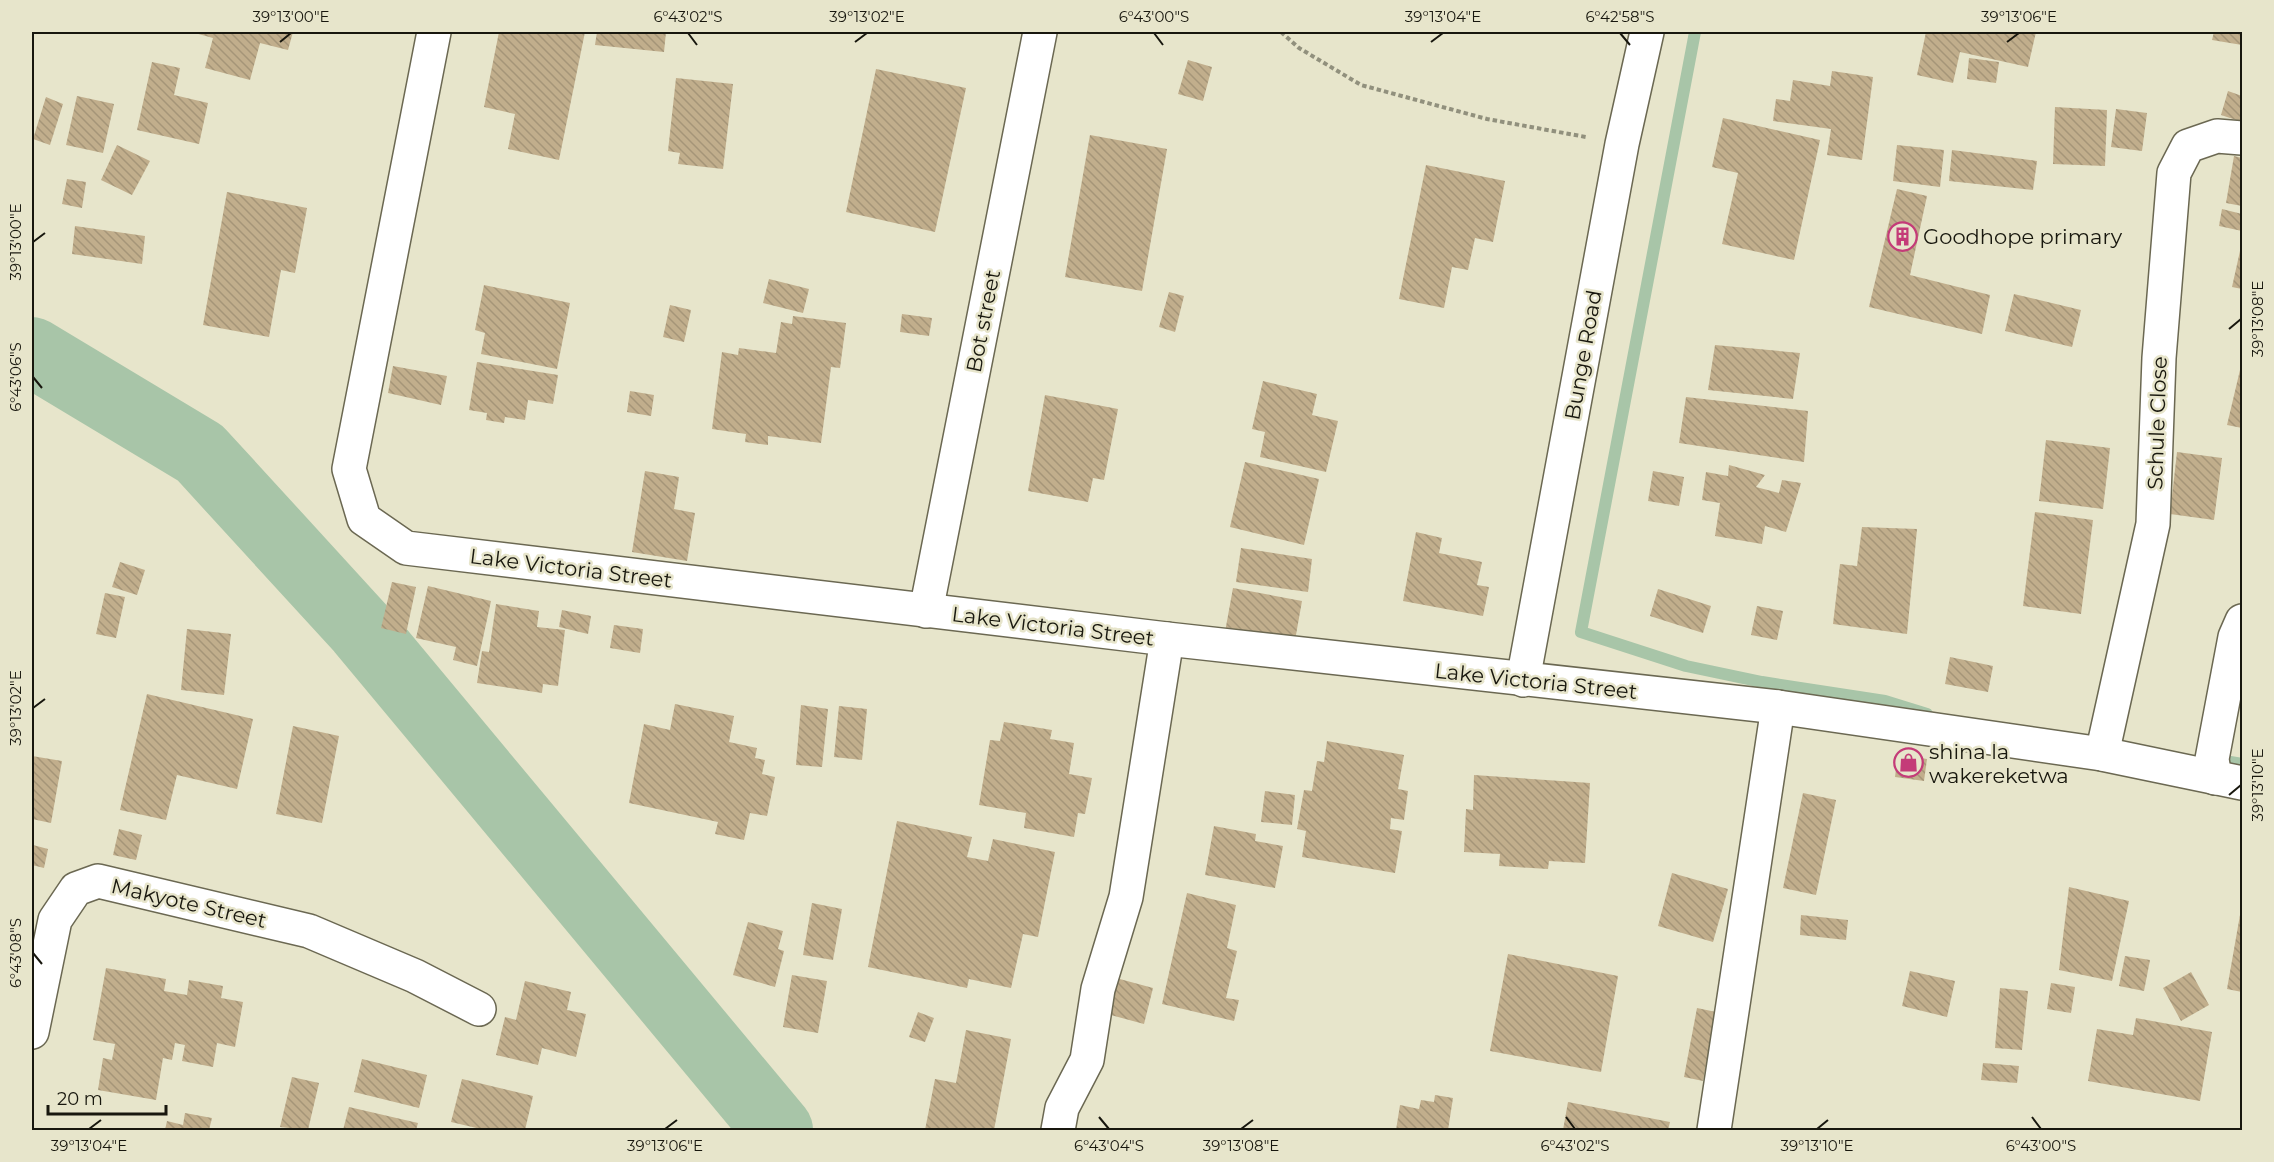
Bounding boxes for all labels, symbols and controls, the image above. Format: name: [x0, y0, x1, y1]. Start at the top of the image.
text: 39°13'00"E: [252, 7, 330, 26]
text: 6°43'02"S: [654, 7, 722, 26]
text: 39°13'02"E: [829, 7, 905, 26]
text: 6°43'00"S: [1119, 7, 1189, 26]
text: 39°13'04"E: [1405, 7, 1481, 26]
text: 6°42'58"S: [1586, 7, 1654, 26]
text: 39°13'06"E: [1981, 7, 2057, 26]
text: 39°13'00"E: [6, 203, 25, 281]
building icon: Goodhope primary: [1886, 220, 1918, 252]
place label: Goodhope primary: [1923, 224, 2123, 249]
street label: Bot street: [961, 268, 1005, 374]
text: 39°13'08"E: [2248, 281, 2267, 357]
street label: Bunge Road: [1559, 288, 1607, 422]
text: 6°43'06"S: [6, 342, 25, 412]
street label: Schule Close: [2142, 356, 2172, 490]
street label: Lake Victoria Street: [468, 543, 674, 593]
street label: Lake Victoria Street: [950, 601, 1156, 651]
street label: Lake Victoria Street: [1433, 658, 1639, 704]
text: 39°13'02"E: [6, 670, 25, 746]
place label: shina la wakereketwa: [1929, 739, 2069, 788]
shop icon: shina la wakereketwa: [1892, 747, 1924, 779]
text: 39°13'10"E: [2248, 748, 2267, 822]
street label: Makyote Street: [109, 873, 269, 933]
text: 6°43'08"S: [6, 918, 25, 988]
scale bar: [48, 1078, 166, 1116]
text: 20 m: [57, 1088, 103, 1110]
text: 39°13'04"E: [51, 1136, 127, 1155]
text: 39°13'06"E: [627, 1136, 703, 1155]
text: 6°43'04"S: [1074, 1136, 1144, 1155]
text: 39°13'08"E: [1203, 1136, 1279, 1155]
text: 6°43'02"S: [1541, 1136, 1609, 1155]
text: 39°13'10"E: [1780, 1136, 1854, 1155]
text: 6°43'00"S: [2006, 1136, 2076, 1155]

